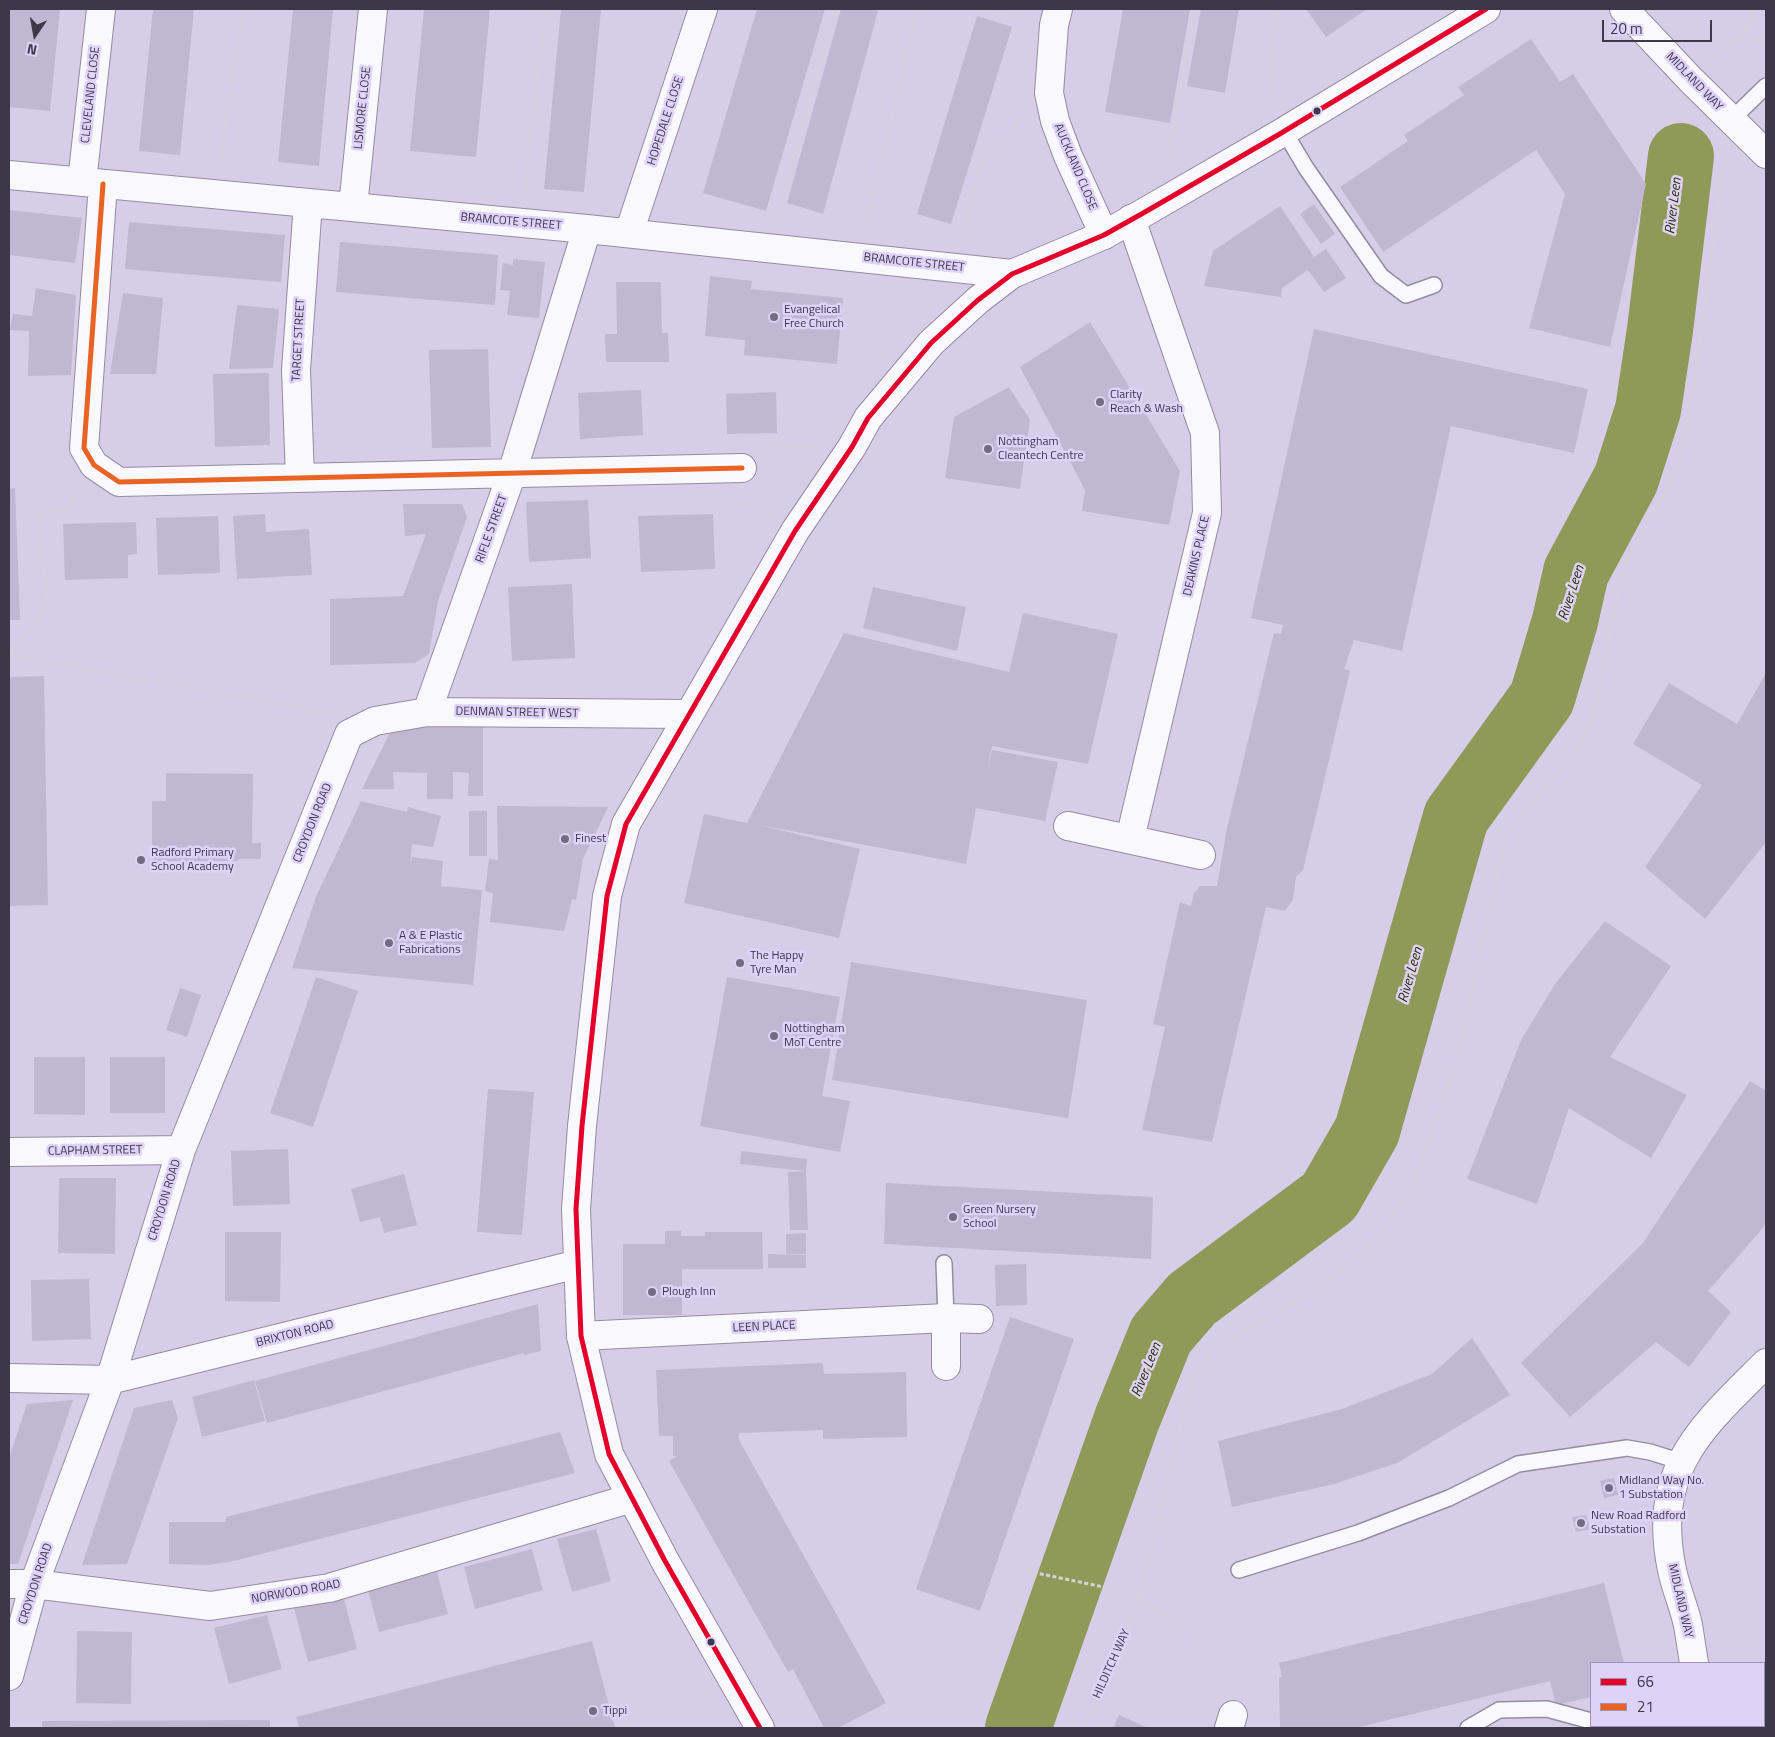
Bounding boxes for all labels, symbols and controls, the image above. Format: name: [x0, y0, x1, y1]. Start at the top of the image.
north arrow: [10, 10, 60, 60]
scale bar: [1605, 10, 1715, 42]
text: 20 m: [1610, 17, 1643, 40]
text: N: [25, 39, 39, 61]
street label: CLEVELAND CLOSE: [79, 46, 103, 144]
street label: MIDLAND WAY: [1663, 50, 1725, 114]
street label: LISMORE CLOSE: [352, 66, 374, 150]
street label: HOPEDALE CLOSE: [645, 75, 687, 167]
unlabelled marker: [1312, 106, 1322, 116]
street label: AUCKLAND CLOSE: [1050, 122, 1100, 212]
water label: River Leen: [1662, 177, 1686, 235]
street label: BRAMCOTE STREET: [460, 210, 562, 234]
street label: BRAMCOTE STREET: [863, 251, 965, 275]
street label: TARGET STREET: [290, 298, 308, 382]
place label: Evangelical Free Church: [784, 303, 844, 331]
marker: Evangelical Free Church: [768, 311, 780, 323]
place label: Clarity Reach & Wash: [1110, 388, 1183, 416]
marker: Clarity Reach & Wash: [1094, 396, 1106, 408]
place label: Nottingham Cleantech Centre: [998, 435, 1084, 463]
marker: Nottingham Cleantech Centre: [982, 443, 994, 455]
street label: RIFLE STREET: [473, 493, 511, 565]
street label: DEAKINS PLACE: [1181, 515, 1213, 597]
water label: River Leen: [1555, 563, 1589, 623]
street label: DENMAN STREET WEST: [455, 705, 579, 721]
street label: CROYDON ROAD: [291, 781, 335, 865]
place label: Finest: [575, 832, 606, 846]
marker: Finest: [559, 833, 571, 845]
place label: Radford Primary School Academy: [151, 846, 234, 874]
marker: Radford Primary School Academy: [135, 854, 147, 866]
place label: A & E Plastic Fabrications: [399, 929, 463, 957]
marker: A & E Plastic Fabrications: [383, 937, 395, 949]
water label: River Leen: [1395, 945, 1427, 1005]
place label: The Happy Tyre Man: [750, 949, 804, 977]
marker: The Happy Tyre Man: [734, 957, 746, 969]
place label: Nottingham MoT Centre: [784, 1022, 844, 1050]
marker: Nottingham MoT Centre: [768, 1030, 780, 1042]
street label: CLAPHAM STREET: [48, 1143, 142, 1159]
street label: CROYDON ROAD: [146, 1158, 184, 1242]
place label: Green Nursery School: [963, 1203, 1036, 1231]
marker: Green Nursery School: [947, 1211, 959, 1223]
place label: Plough Inn: [662, 1285, 716, 1299]
marker: Plough Inn: [646, 1286, 658, 1298]
street label: BRIXTON ROAD: [255, 1317, 335, 1351]
street label: LEEN PLACE: [732, 1318, 796, 1336]
water label: River Leen: [1129, 1341, 1165, 1399]
place label: Midland Way No. 1 Substation: [1619, 1474, 1704, 1502]
marker: Midland Way No. 1 Substation: [1603, 1482, 1615, 1494]
place label: New Road Radford Substation: [1591, 1509, 1686, 1537]
marker: New Road Radford Substation: [1575, 1517, 1587, 1529]
street label: CROYDON ROAD: [16, 1542, 56, 1626]
street label: MIDLAND WAY: [1664, 1563, 1696, 1639]
street label: NORWOOD ROAD: [250, 1577, 342, 1607]
street label: HILDITCH WAY: [1090, 1627, 1134, 1701]
unlabelled marker: [706, 1637, 716, 1647]
legend: [1590, 1662, 1765, 1727]
text: 66: [1637, 1670, 1654, 1693]
text: 21: [1637, 1695, 1654, 1718]
place label: Tippi: [603, 1704, 627, 1718]
marker: Tippi: [587, 1705, 599, 1717]

